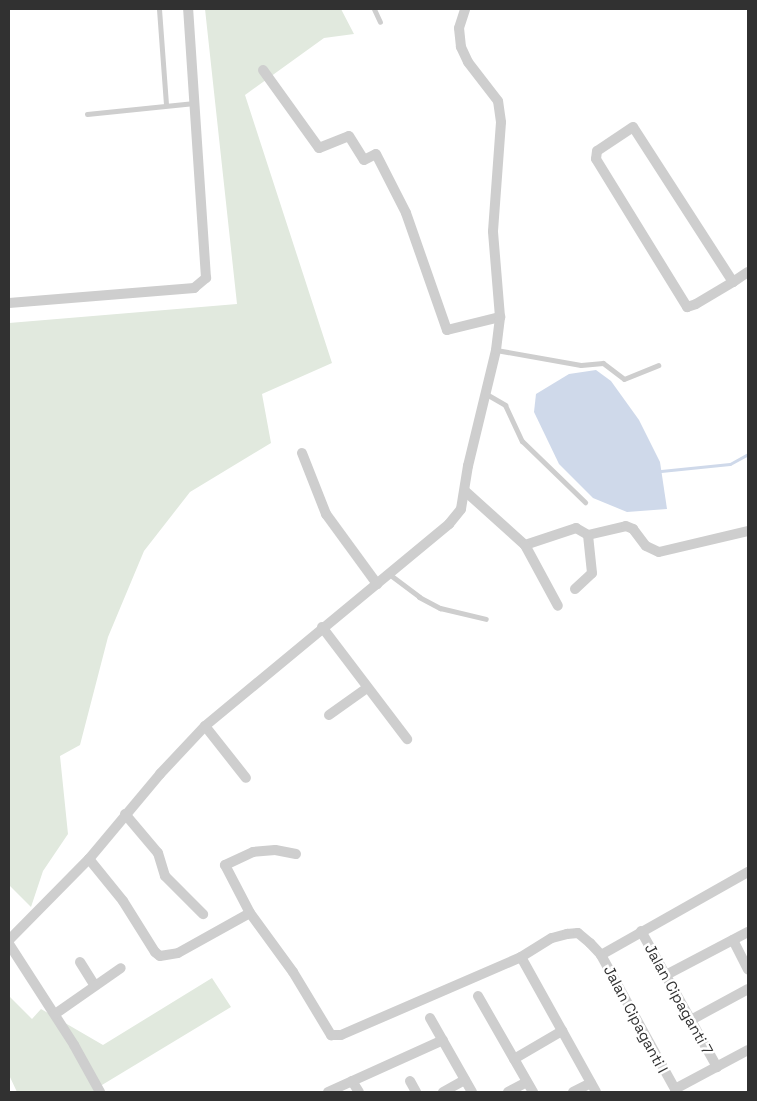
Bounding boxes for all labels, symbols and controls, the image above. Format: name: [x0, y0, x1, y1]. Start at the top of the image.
street label: Jalan Cipaganti 7: [641, 940, 717, 1058]
street label: Jalan Cipaganti I: [600, 962, 672, 1076]

